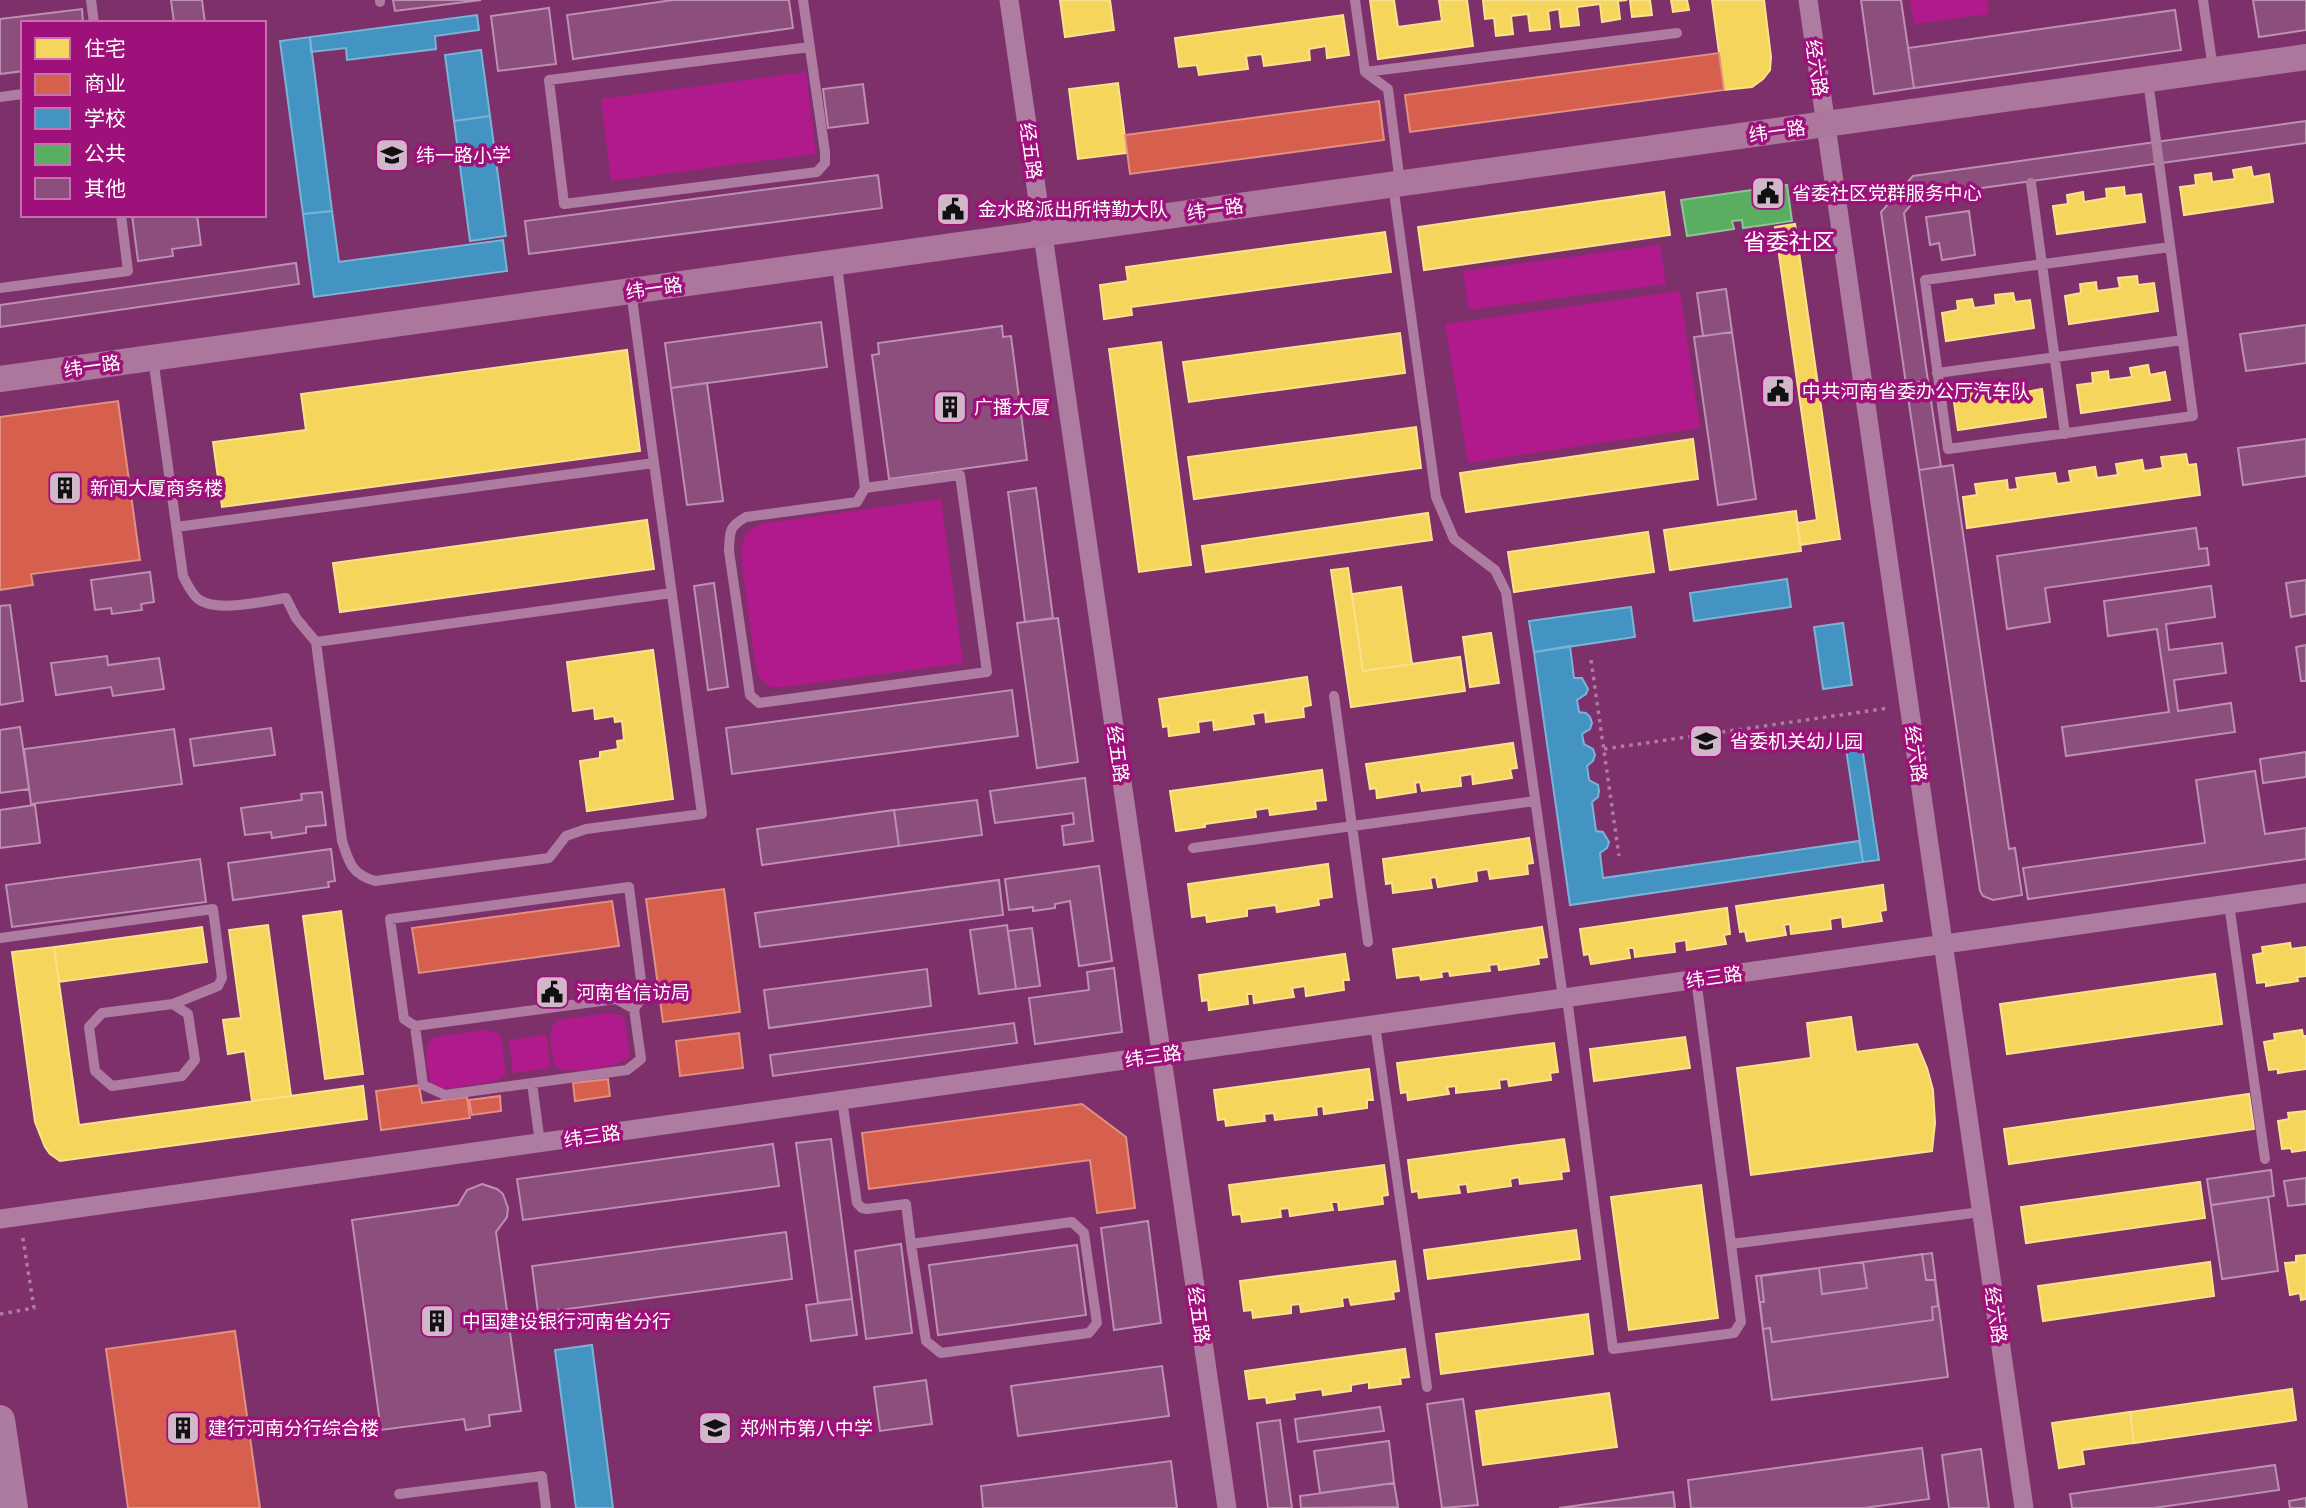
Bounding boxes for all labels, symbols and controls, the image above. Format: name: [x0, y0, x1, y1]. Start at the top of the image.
legend: [21, 21, 266, 217]
text: 住宅: [84, 35, 126, 60]
street label: 经六路: [1802, 38, 1833, 98]
text: 商业: [84, 70, 126, 95]
text: 学校: [84, 105, 126, 130]
street label: 纬一路: [1747, 115, 1807, 146]
street label: 经五路: [1016, 121, 1047, 181]
school or university icon: 纬一路小学: [373, 136, 411, 174]
text: 公共: [84, 140, 126, 165]
place label: 纬一路小学: [416, 143, 511, 166]
public building icon: 省委社区党群服务中心: [1749, 174, 1787, 212]
text: 其他: [84, 175, 126, 200]
place label: 省委社区党群服务中心: [1792, 181, 1982, 204]
public building icon: 金水路派出所特勤大队: [934, 190, 972, 228]
street label: 纬一路: [1185, 193, 1245, 224]
place label: 金水路派出所特勤大队: [978, 197, 1168, 220]
district label: 省委社区: [1743, 227, 1835, 255]
street label: 纬一路: [624, 272, 684, 303]
street label: 纬一路: [62, 350, 122, 381]
public building icon: 中共河南省委办公厅汽车队: [1759, 372, 1797, 410]
place label: 中共河南省委办公厅汽车队: [1802, 379, 2030, 402]
building icon: 广播大厦: [931, 388, 969, 426]
place label: 广播大厦: [974, 395, 1050, 418]
building icon: 新闻大厦商务楼: [46, 469, 84, 507]
place label: 新闻大厦商务楼: [90, 476, 223, 499]
school or university icon: 省委机关幼儿园: [1687, 722, 1725, 760]
street label: 经五路: [1103, 724, 1134, 784]
street label: 经六路: [1901, 724, 1932, 784]
place label: 省委机关幼儿园: [1730, 729, 1863, 752]
street label: 纬三路: [1684, 961, 1744, 992]
public building icon: 河南省信访局: [533, 973, 571, 1011]
place label: 河南省信访局: [576, 980, 690, 1003]
street label: 纬三路: [1123, 1040, 1183, 1071]
street label: 纬三路: [562, 1120, 622, 1151]
street label: 经五路: [1184, 1285, 1215, 1345]
street label: 经六路: [1981, 1285, 2012, 1345]
building icon: 中国建设银行河南省分行: [418, 1302, 456, 1340]
place label: 中国建设银行河南省分行: [462, 1309, 671, 1332]
building icon: 建行河南分行综合楼: [164, 1409, 202, 1447]
school or university icon: 郑州市第八中学: [696, 1409, 734, 1447]
place label: 建行河南分行综合楼: [208, 1416, 379, 1439]
place label: 郑州市第八中学: [740, 1416, 873, 1439]

